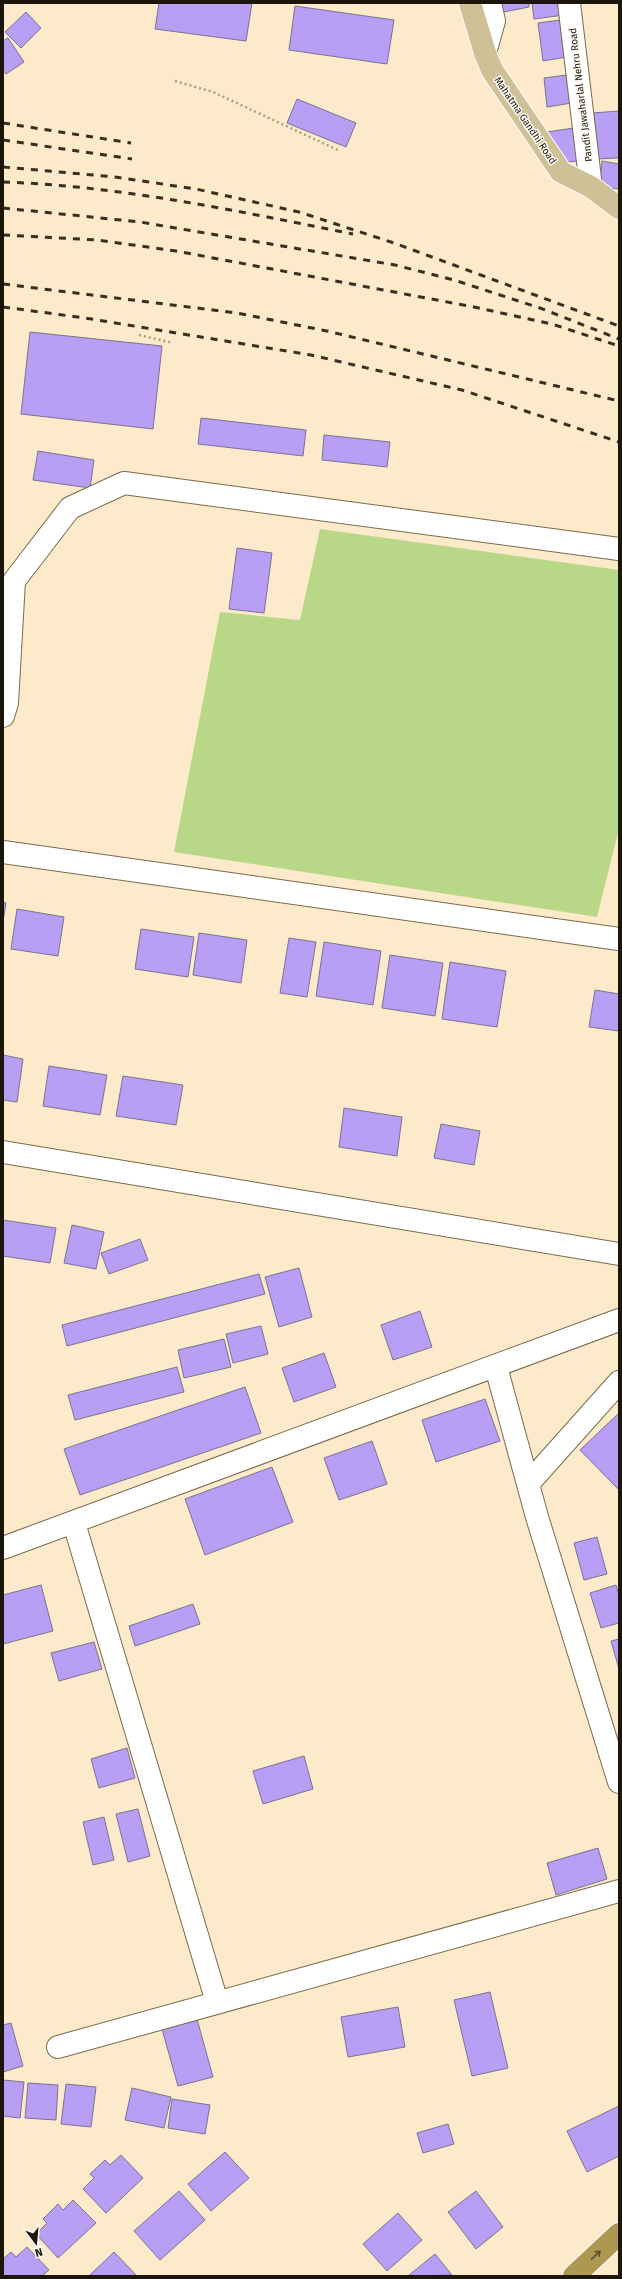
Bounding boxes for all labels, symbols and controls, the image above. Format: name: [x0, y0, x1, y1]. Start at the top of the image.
street label: Pandit Jawaharlal Nehru Road: [567, 27, 595, 163]
street label: Mahatma Gandhi Road: [491, 75, 559, 167]
north arrow: [16, 2223, 56, 2263]
text: N: [33, 2245, 44, 2259]
one-way arrow: [591, 2251, 601, 2260]

